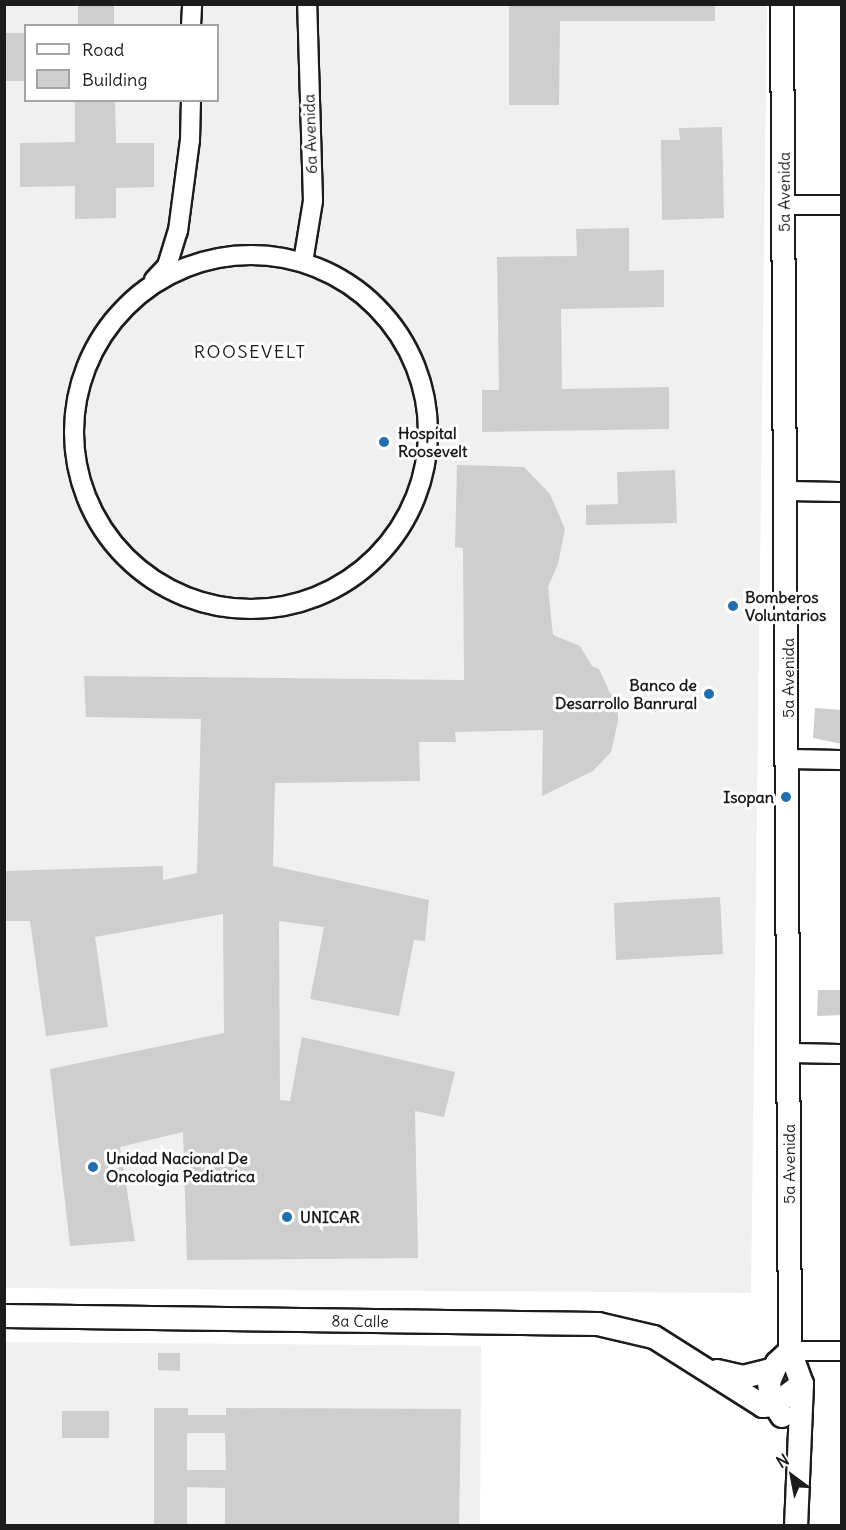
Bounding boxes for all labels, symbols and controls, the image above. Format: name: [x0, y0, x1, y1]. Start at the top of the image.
legend: [24, 24, 219, 102]
text: Road: [82, 38, 124, 61]
text: Building: [82, 68, 147, 91]
street label: 6a Avenida: [299, 94, 321, 174]
street label: 5a Avenida: [774, 152, 794, 232]
district label: ROOSEVELT: [194, 341, 306, 363]
place label: Hospital Roosevelt: [398, 423, 467, 461]
marker: Hospital Roosevelt: [375, 433, 393, 451]
place label: Bomberos Voluntarios: [745, 587, 826, 625]
marker: Bomberos Voluntarios: [726, 599, 740, 613]
street label: 5a Avenida: [778, 638, 798, 718]
place label: Banco de Desarrollo Banrural: [555, 675, 697, 713]
marker: Banco de Desarrollo Banrural: [702, 687, 716, 701]
place label: Isopan: [723, 787, 774, 807]
marker: Isopan: [779, 790, 793, 804]
street label: 5a Avenida: [779, 1124, 799, 1204]
place label: Unidad Nacional De Oncologia Pediatrica: [106, 1148, 255, 1186]
marker: Unidad Nacional De Oncologia Pediatrica: [84, 1158, 102, 1176]
place label: UNICAR: [300, 1207, 360, 1227]
marker: UNICAR: [278, 1208, 296, 1226]
street label: 8a Calle: [331, 1311, 389, 1331]
north arrow: [762, 1446, 822, 1506]
text: N: [772, 1449, 792, 1472]

